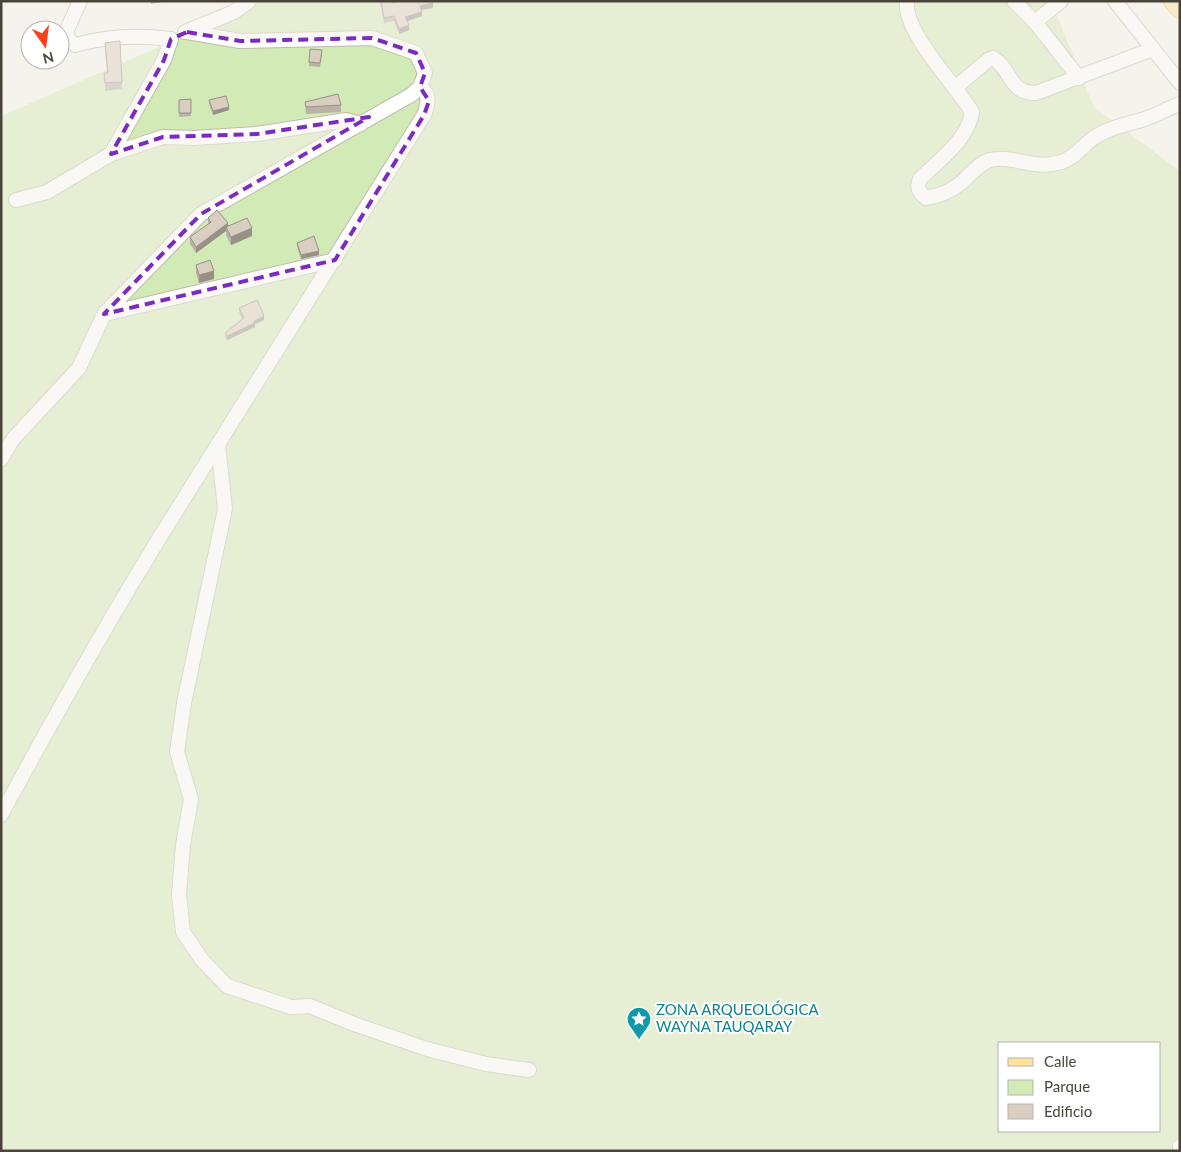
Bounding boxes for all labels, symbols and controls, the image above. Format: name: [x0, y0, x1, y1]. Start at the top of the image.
north arrow: [20, 20, 70, 70]
text: N: [41, 49, 56, 68]
place label: ZONA ARQUEOLÓGICA WAYNA TAUQARAY: [656, 1000, 820, 1035]
place icon: ZONA ARQUEOLÓGICA WAYNA TAUQARAY: [626, 1006, 652, 1040]
legend: [998, 1042, 1161, 1132]
text: Calle: [1044, 1052, 1077, 1070]
text: Parque: [1044, 1077, 1090, 1095]
text: Edificio: [1044, 1102, 1092, 1120]

